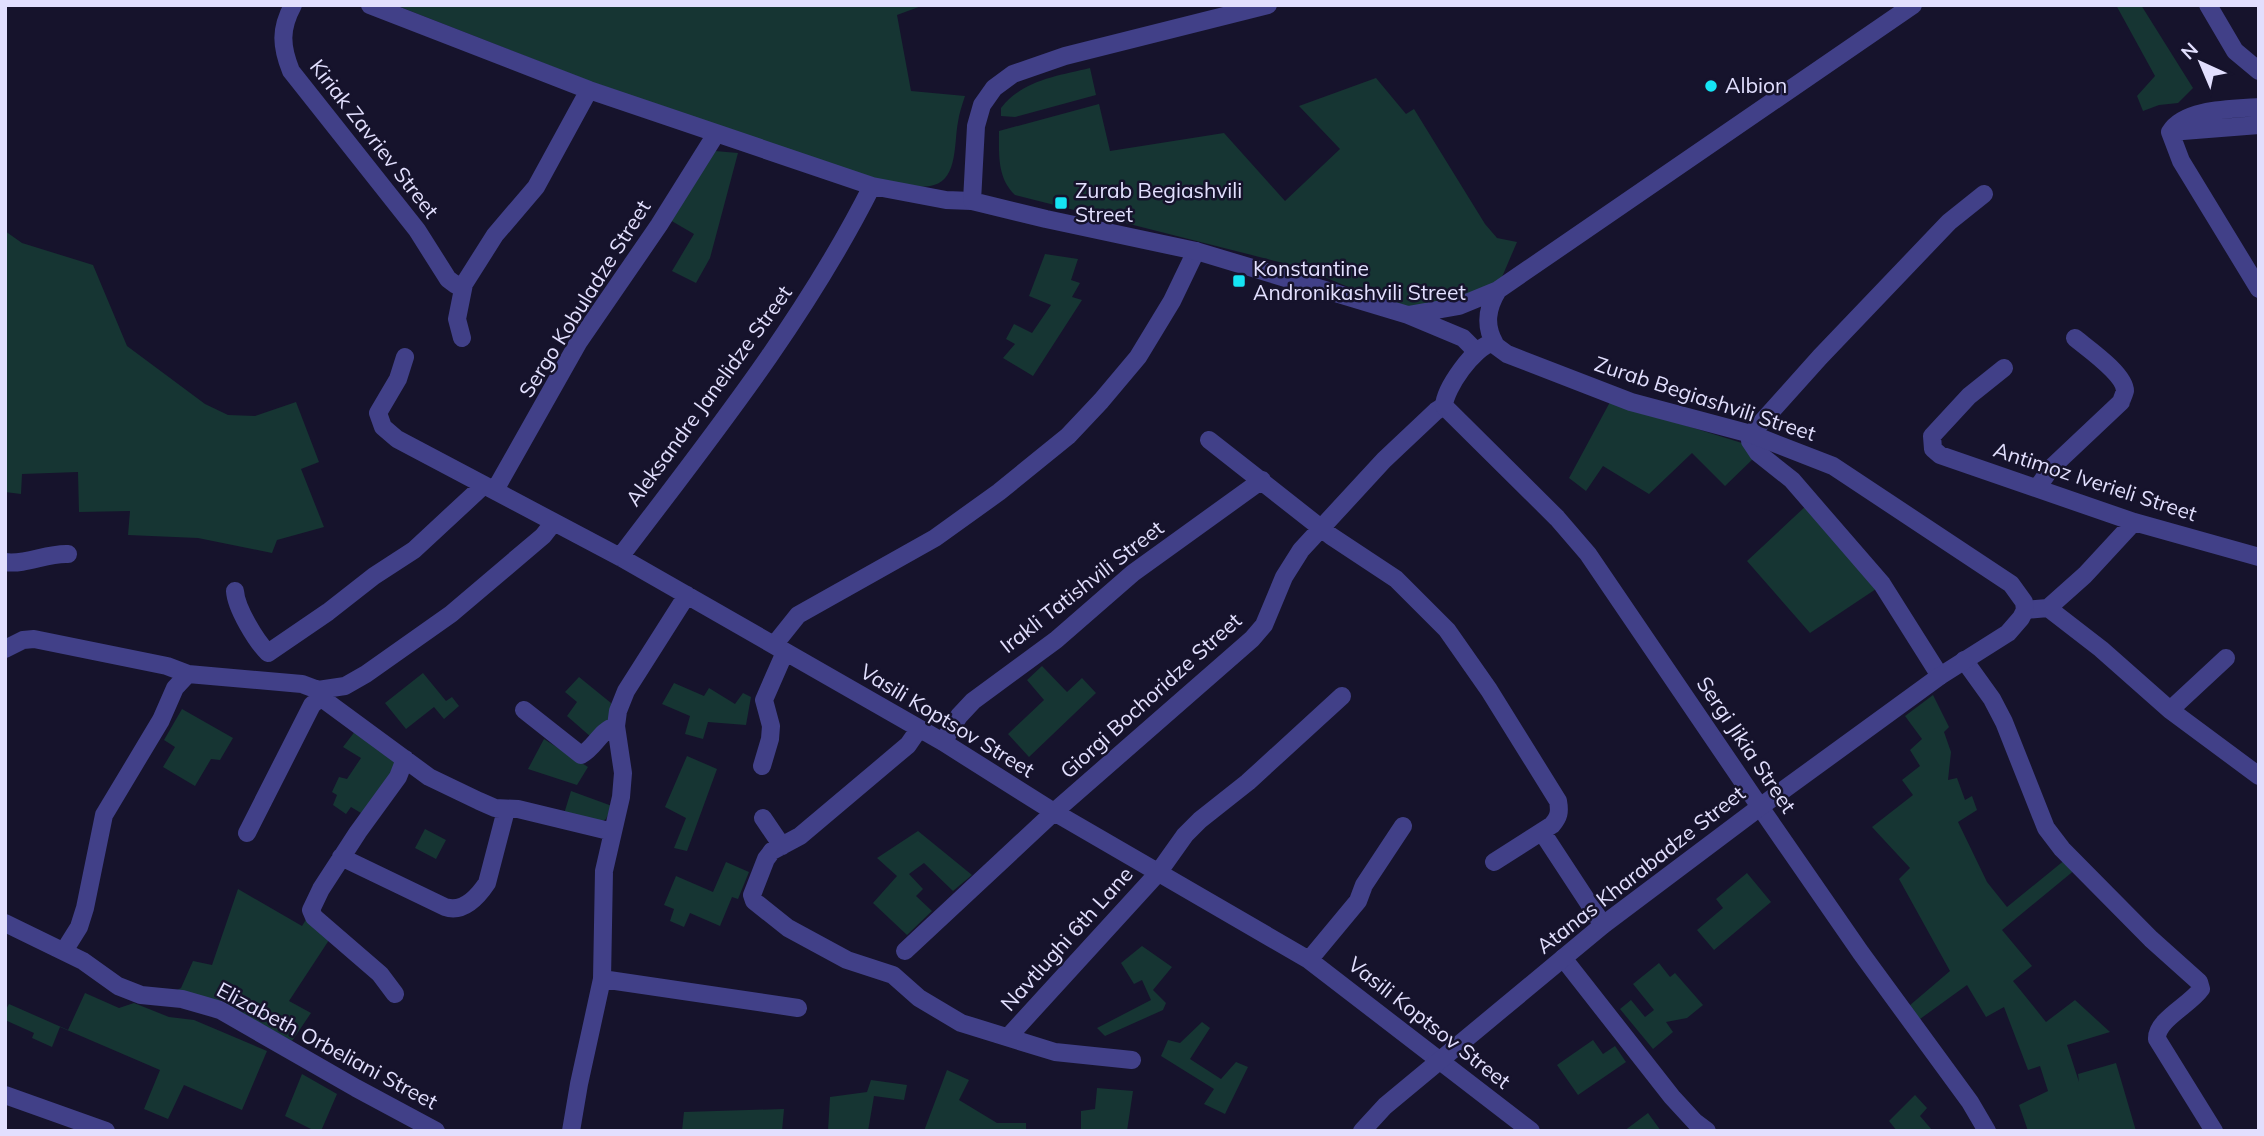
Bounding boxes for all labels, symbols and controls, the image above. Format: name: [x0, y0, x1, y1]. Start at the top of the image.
north arrow: [2166, 28, 2236, 98]
text: N: [2176, 37, 2203, 64]
street label: Kiriak Zavriev Street: [305, 54, 445, 223]
place label: Albion: [1725, 72, 1787, 98]
marker: Albion: [1703, 78, 1719, 94]
place label: Zurab Begiashvili Street: [1075, 177, 1242, 227]
street label: Sergo Kobuladze Street: [513, 195, 656, 402]
marker: Zurab Begiashvili Street: [1053, 195, 1069, 211]
place label: Konstantine Andronikashvili Street: [1253, 255, 1466, 305]
marker: Konstantine Andronikashvili Street: [1231, 273, 1247, 289]
street label: Aleksandre Janelidze Street: [619, 280, 797, 511]
street label: Zurab Begiashvili Street: [1591, 350, 1819, 446]
street label: Antimoz Iverieli Street: [1990, 436, 2200, 526]
street label: Irakli Tatishvili Street: [994, 514, 1168, 658]
street label: Giorgi Bochoridze Street: [1054, 607, 1246, 783]
street label: Vasili Koptsov Street: [856, 658, 1039, 782]
street label: Sergi Jikia Street: [1692, 671, 1802, 818]
street label: Atanas Kharabadze Street: [1531, 780, 1750, 959]
street label: Navtlughi 6th Lane: [995, 861, 1138, 1016]
street label: Vasili Koptsov Street: [1343, 951, 1516, 1094]
street label: Elizabeth Orbeliani Street: [213, 976, 442, 1114]

